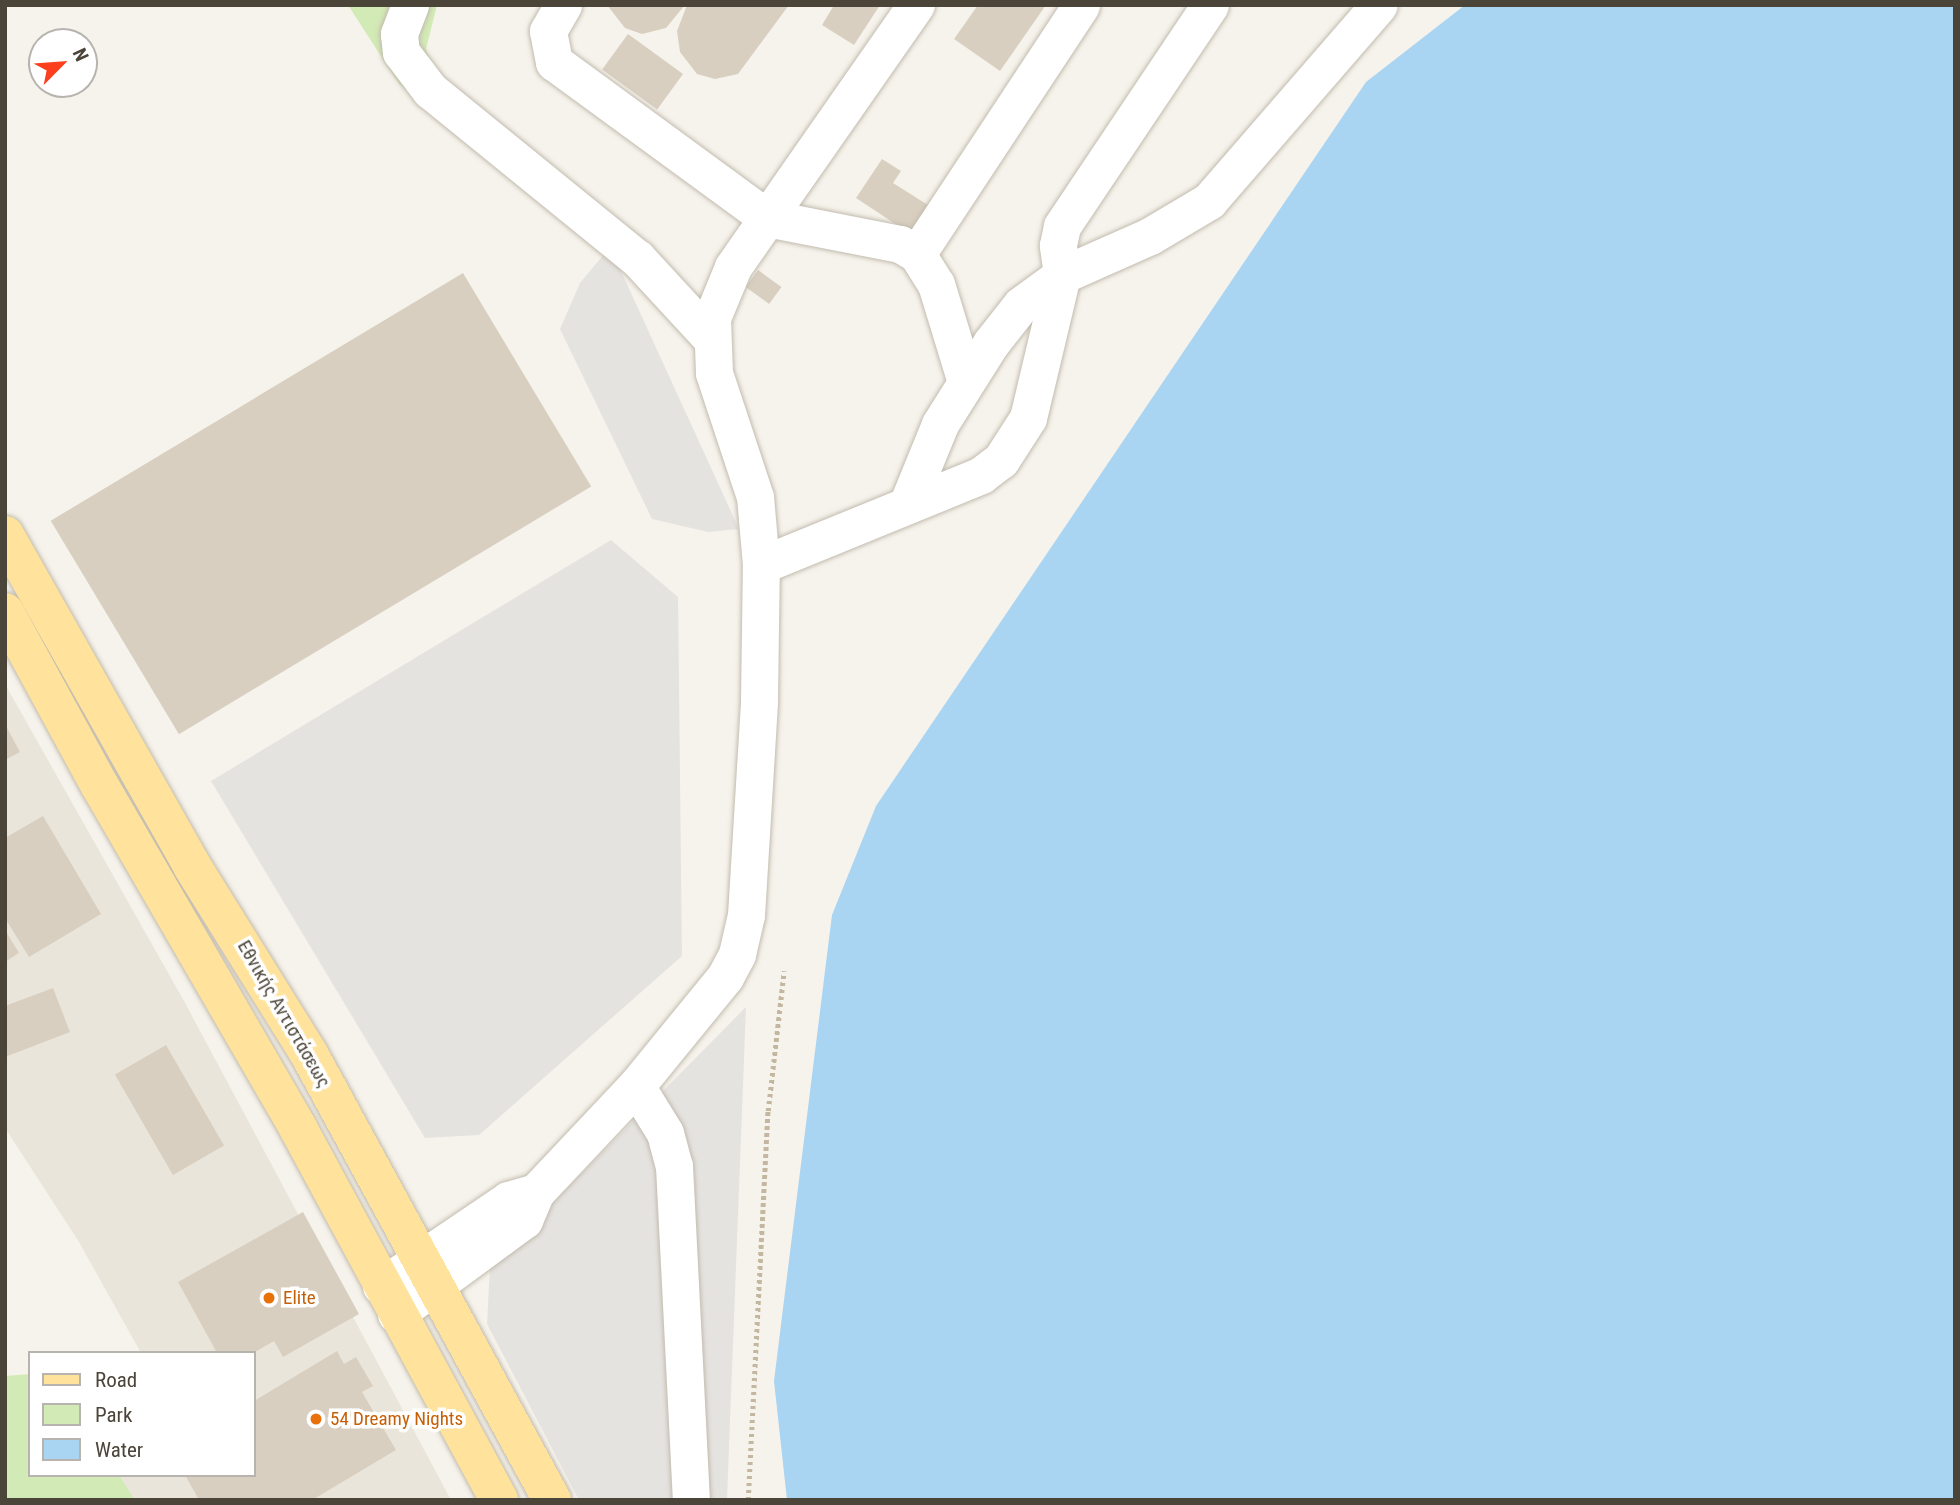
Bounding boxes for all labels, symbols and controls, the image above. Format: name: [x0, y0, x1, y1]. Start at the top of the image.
north arrow: [28, 28, 98, 98]
text: N: [68, 45, 94, 65]
street label: Εθνικής Αντιστάσεως: [233, 936, 335, 1092]
place label: Elite: [283, 1287, 316, 1309]
marker: Elite: [261, 1290, 277, 1306]
legend: [28, 1351, 256, 1477]
text: Road: [95, 1368, 137, 1392]
text: Park: [95, 1403, 132, 1427]
place label: 54 Dreamy Nights: [330, 1408, 463, 1430]
marker: 54 Dreamy Nights: [308, 1411, 324, 1427]
text: Water: [95, 1438, 143, 1462]

